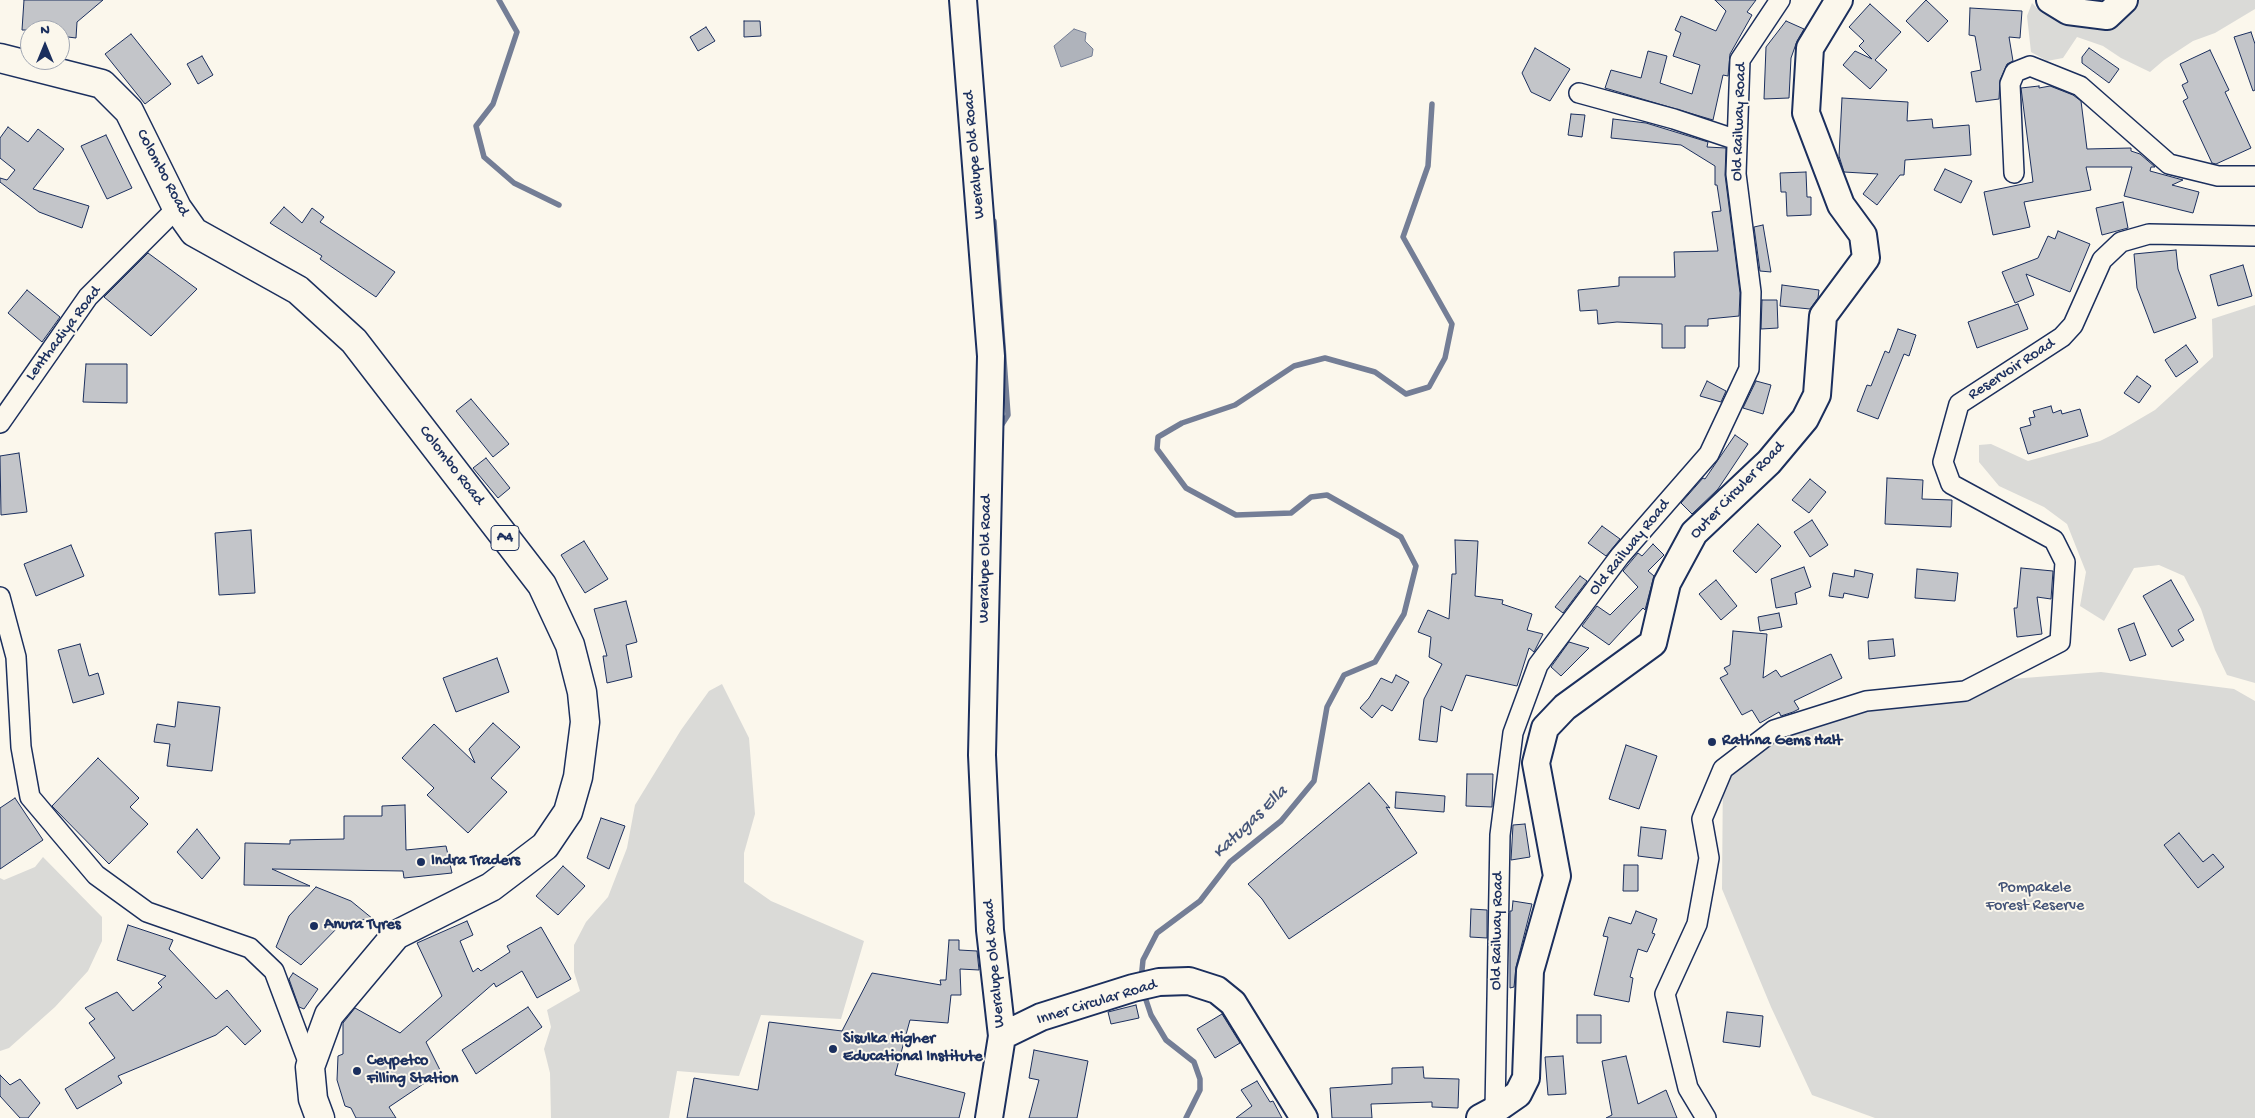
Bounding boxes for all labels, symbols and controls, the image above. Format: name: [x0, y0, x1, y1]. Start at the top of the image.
north arrow: [20, 20, 70, 70]
text: N: [40, 22, 50, 39]
street label: Old Railway Road: [1728, 62, 1752, 182]
street label: Weralupe Old Road: [960, 90, 990, 220]
street label: Colombo Road: [131, 126, 193, 220]
street label: Lenthadiya Road: [22, 283, 106, 385]
street label: Reservoir Road: [1965, 335, 2059, 405]
street label: Colombo Road: [414, 422, 488, 510]
street label: Outer Circuler Road: [1687, 438, 1789, 544]
street label: Weralupe Old Road: [975, 495, 997, 623]
street label: Old Railway Road: [1585, 496, 1675, 600]
road number: A4: [491, 526, 519, 550]
place label: Rathna Gems Halt: [1722, 732, 1842, 752]
marker: Rathna Gems Halt: [1706, 736, 1718, 748]
water label: Katugas Ella: [1209, 782, 1293, 864]
place label: Indra Traders: [431, 852, 520, 872]
marker: Indra Traders: [415, 856, 427, 868]
street label: Old Railway Road: [1487, 872, 1509, 990]
park label: Pompakele Forest Reserve: [1986, 879, 2084, 917]
street label: Weralupe Old Road: [980, 899, 1010, 1029]
place label: Anura Tyres: [324, 916, 401, 936]
marker: Anura Tyres: [308, 920, 320, 932]
street label: Inner Circular Road: [1035, 976, 1159, 1030]
place label: Sisulka Higher Educational Institute: [843, 1030, 982, 1068]
marker: Sisulka Higher Educational Institute: [827, 1043, 839, 1055]
place label: Ceypetco Filling Station: [367, 1052, 458, 1090]
marker: Ceypetco Filling Station: [351, 1065, 363, 1077]

